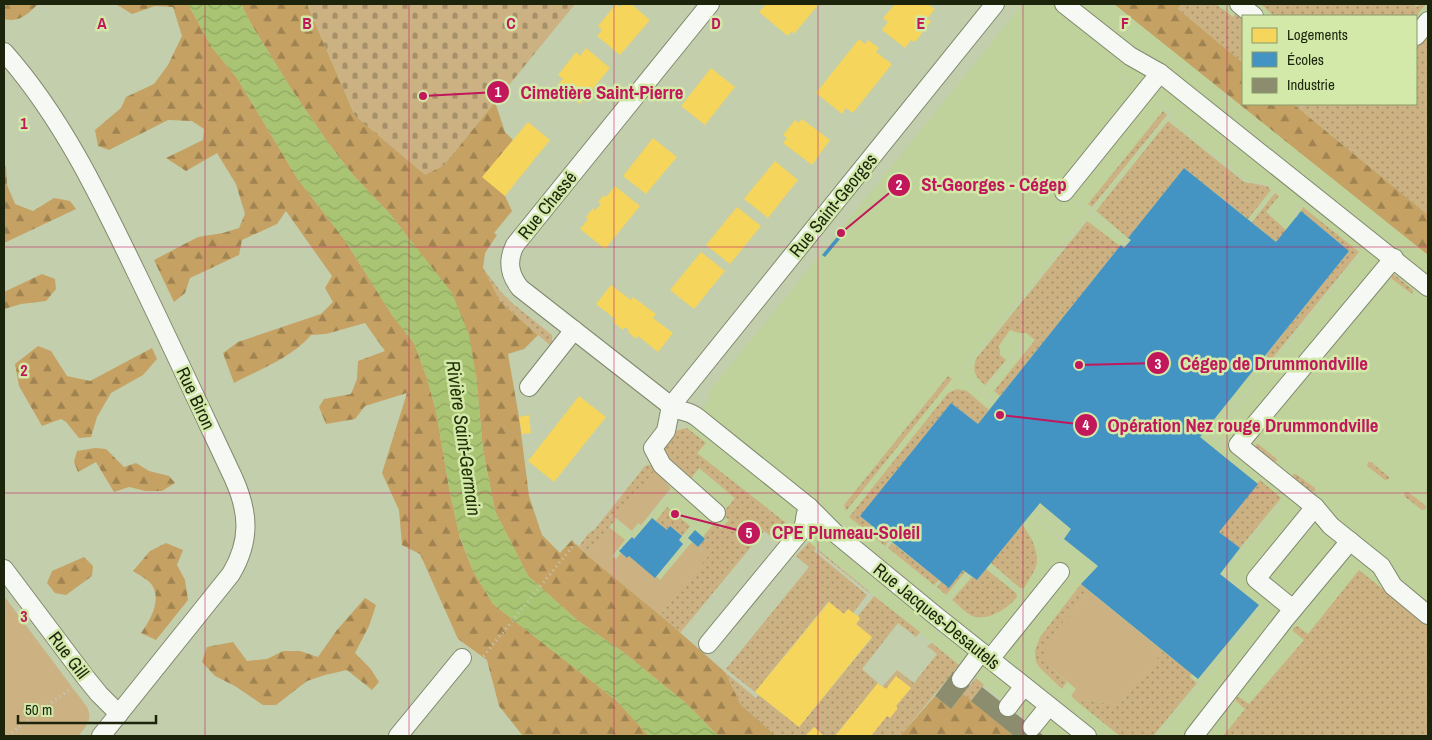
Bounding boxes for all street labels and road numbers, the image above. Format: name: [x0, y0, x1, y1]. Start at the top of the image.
street label: Rue Saint-Georges: [783, 148, 883, 262]
street label: Rue Chassé: [512, 166, 582, 244]
street label: Rue Biron: [171, 363, 221, 433]
street label: Rue Jacques-Desautels: [868, 557, 1006, 675]
street label: Rue Gill: [43, 626, 95, 684]

